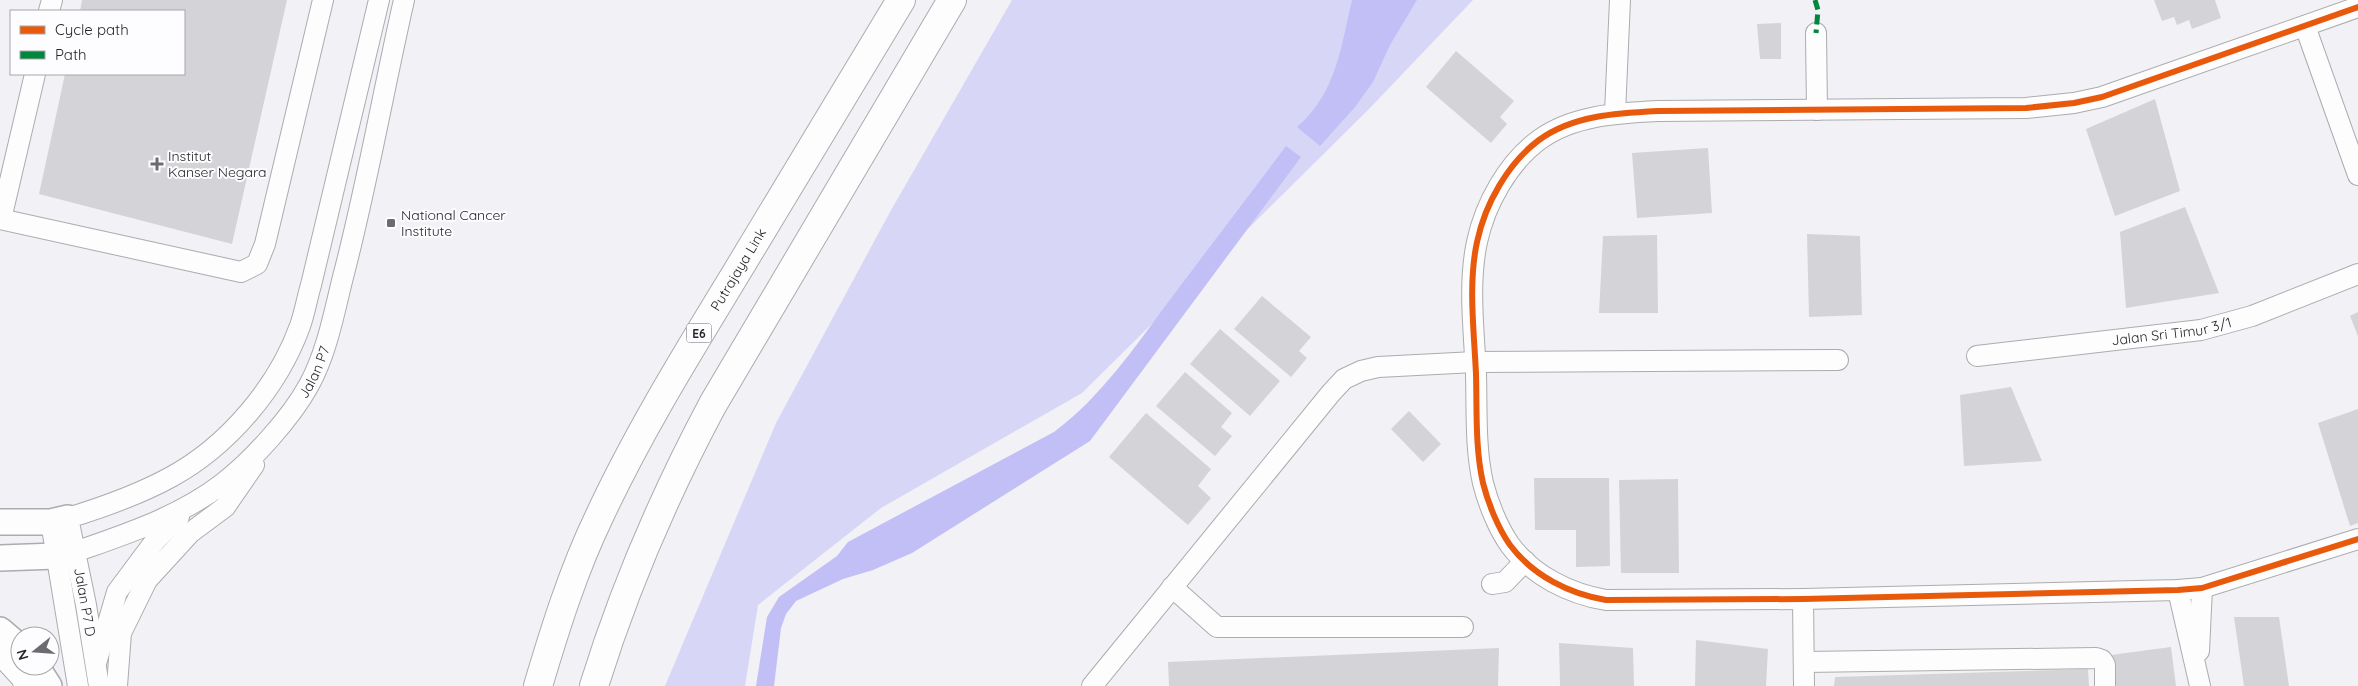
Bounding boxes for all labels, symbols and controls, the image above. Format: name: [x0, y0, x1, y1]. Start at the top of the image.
legend: [10, 10, 185, 75]
text: Cycle path: [55, 20, 129, 39]
text: Path: [55, 45, 87, 64]
place label: Institut Kanser Negara: [168, 147, 267, 181]
marker: Institut Kanser Negara: [150, 157, 164, 171]
place label: National Cancer Institute: [401, 206, 506, 240]
marker: National Cancer Institute: [385, 217, 397, 229]
street label: Putrajaya Link: [706, 225, 770, 314]
street label: Jalan Sri Timur 3/1: [2110, 313, 2234, 349]
road number: E6: [686, 323, 712, 342]
street label: Jalan P7: [294, 344, 334, 402]
street label: Jalan P7 D: [70, 566, 100, 638]
north arrow: [10, 626, 60, 676]
text: N: [12, 647, 33, 662]

